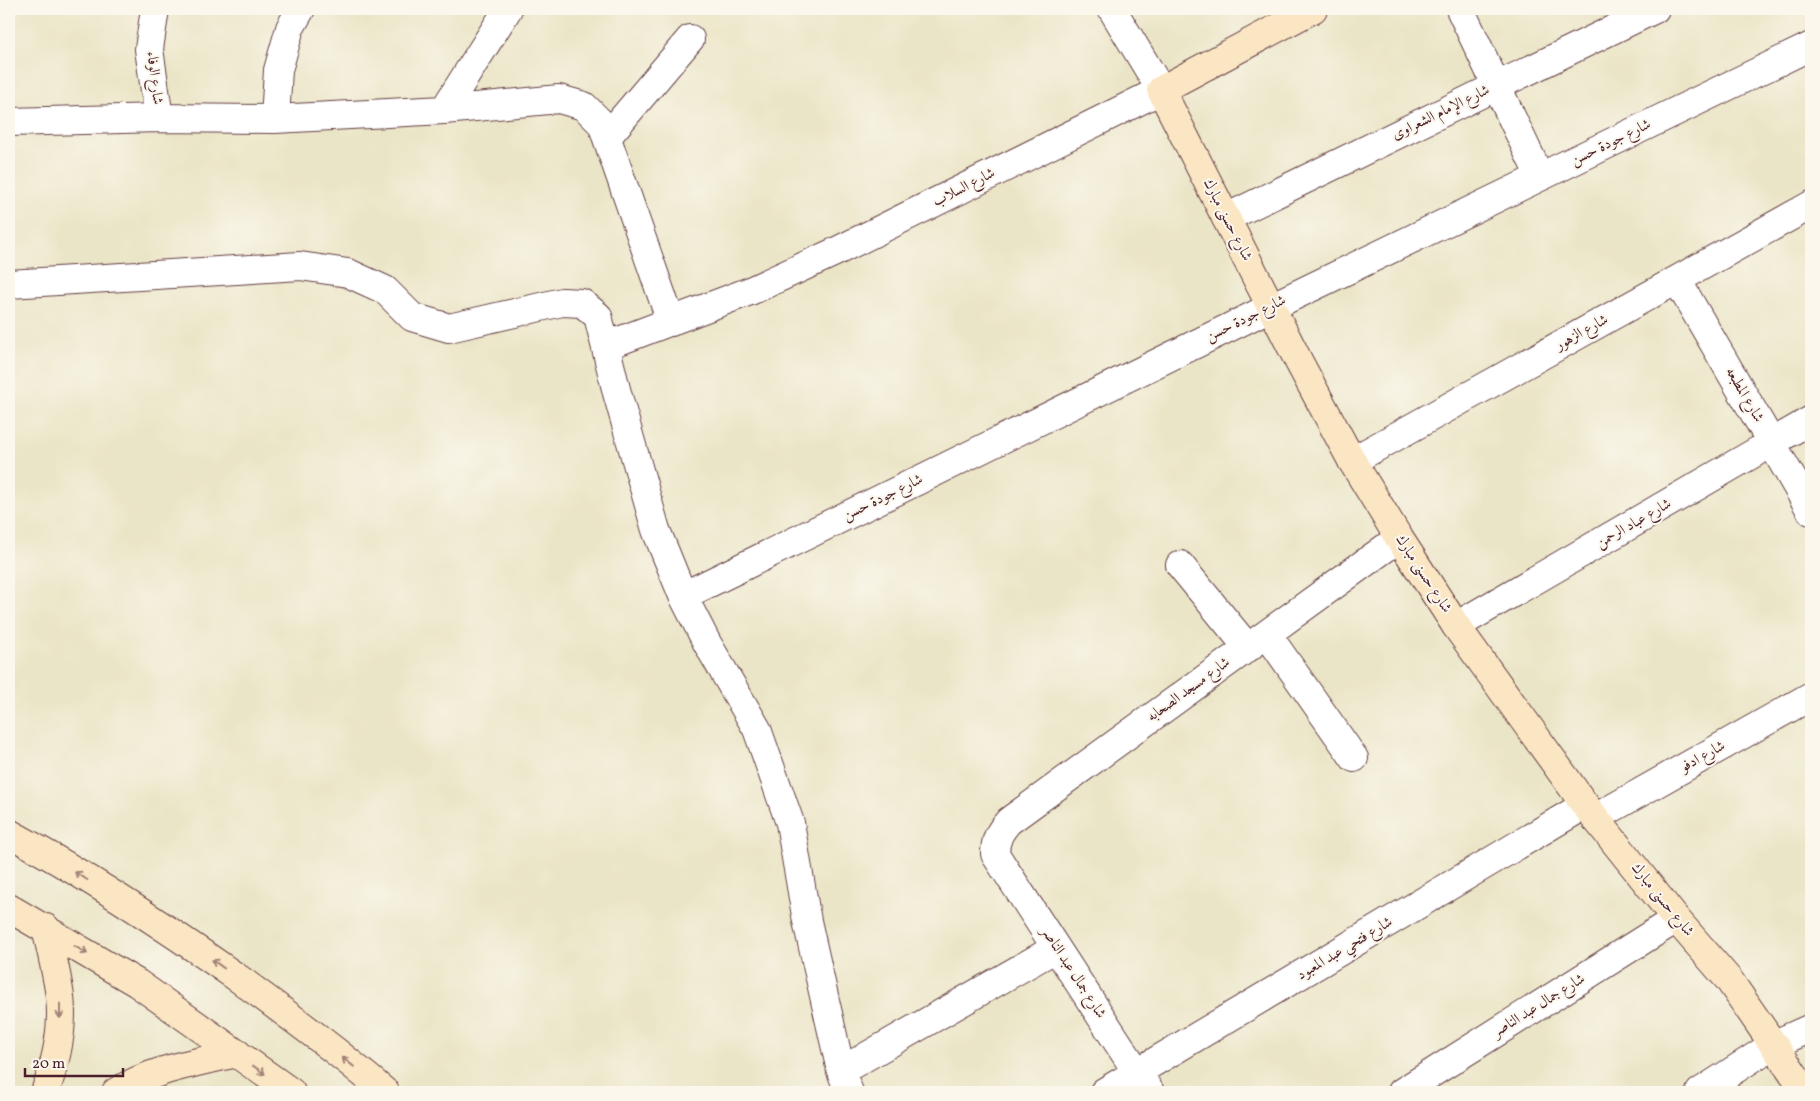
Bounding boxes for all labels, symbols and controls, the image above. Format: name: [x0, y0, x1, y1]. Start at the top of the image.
street label: شارع الوفاء: [139, 50, 168, 106]
street label: شارع الإمام الشعراوى: [1388, 80, 1494, 147]
street label: شارع جودة حسن: [1567, 115, 1655, 172]
street label: شارع السلاب: [929, 163, 999, 214]
street label: شارع حسنى مبارك: [1196, 175, 1257, 265]
street label: شارع جودة حسن: [1202, 291, 1290, 348]
street label: شارع الزهور: [1550, 310, 1613, 358]
street label: شارع المطبعه: [1719, 363, 1768, 427]
street label: شارع جودة حسن: [839, 470, 927, 527]
street label: شارع عباد الرحمن: [1592, 494, 1676, 555]
street label: شارع حسنى مبارك: [1389, 531, 1456, 618]
street label: شارع مسجد الصحابه: [1143, 653, 1235, 728]
street label: شارع ادفو: [1675, 736, 1730, 780]
street label: شارع حسنى مبارك: [1625, 858, 1699, 942]
one-way arrow: [75, 870, 89, 880]
street label: شارع فتحي عبد المعبود: [1293, 912, 1398, 988]
street label: شارع جمال عبد الناصر: [1034, 921, 1111, 1024]
one-way arrow: [74, 945, 88, 955]
one-way arrow: [211, 959, 225, 969]
street label: شارع جمال عبد الناصر: [1487, 969, 1590, 1045]
one-way arrow: [55, 1002, 65, 1019]
scale bar: [25, 1046, 122, 1078]
text: 20 m: [32, 1054, 65, 1075]
one-way arrow: [342, 1056, 355, 1067]
one-way arrow: [252, 1065, 266, 1075]

